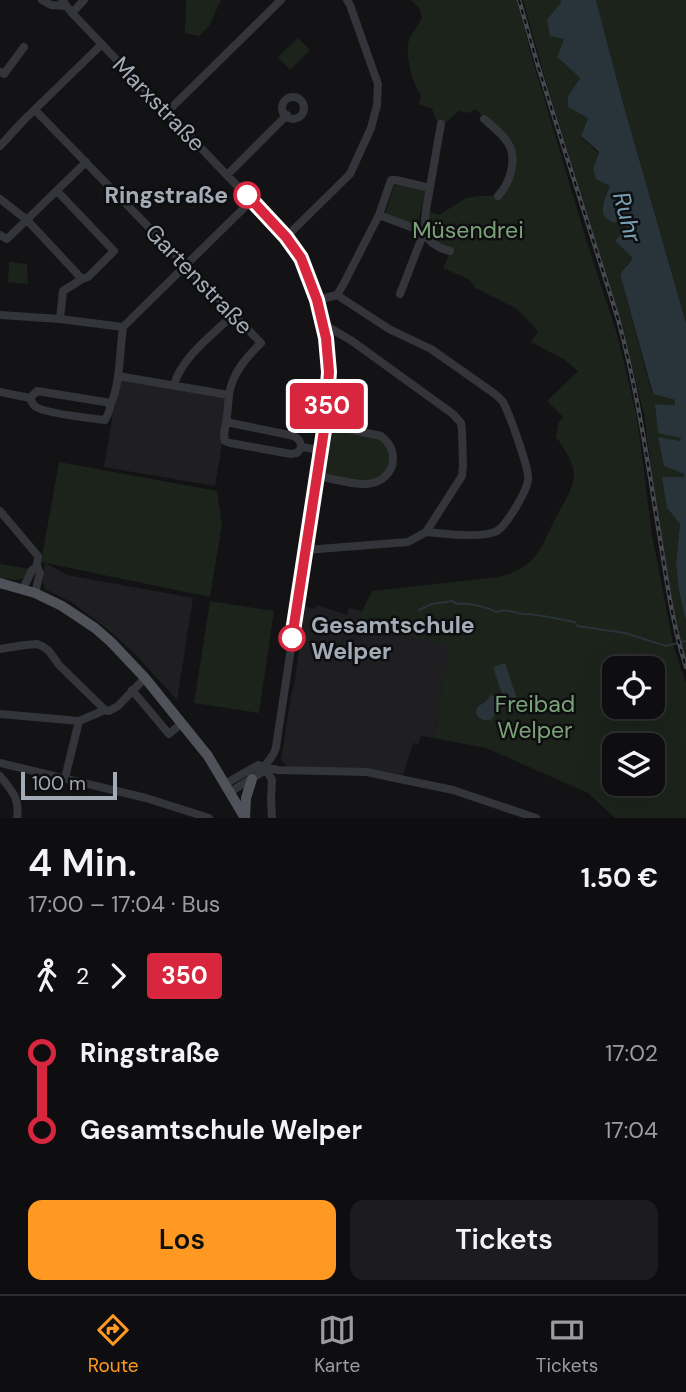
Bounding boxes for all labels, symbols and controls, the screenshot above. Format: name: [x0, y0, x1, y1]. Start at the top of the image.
street label: Marxstraße: [106, 50, 212, 158]
place label: Ringstraße: [104, 180, 228, 210]
marker: Ringstraße: [234, 182, 260, 208]
water label: Ruhr: [606, 188, 649, 246]
park label: Müsendrei: [412, 215, 524, 245]
street label: Gartenstraße: [139, 217, 259, 341]
line badge: 350: [287, 383, 367, 429]
text: 350: [304, 390, 350, 421]
place label: Gesamtschule Welper: [311, 610, 475, 666]
marker: Gesamtschule Welper: [279, 625, 305, 651]
map controls: [602, 656, 665, 796]
button: locate: [602, 656, 665, 719]
park label: Freibad Welper: [495, 689, 575, 745]
button: layers: [602, 733, 665, 796]
scale bar: [21, 769, 117, 801]
text: 100 m: [32, 771, 86, 796]
text: 4 Min.: [28, 838, 137, 888]
text: 1.50 €: [581, 861, 658, 895]
text: 17:00 – 17:04 · Bus: [28, 889, 220, 919]
icon: walk: [28, 957, 66, 995]
icon: forward: [99, 957, 137, 995]
text: 350: [161, 960, 208, 991]
text: 2: [76, 961, 89, 991]
text: Ringstraße: [80, 1036, 220, 1070]
text: 17:02: [605, 1038, 658, 1068]
text: Gesamtschule Welper: [80, 1113, 362, 1147]
text: 17:04: [604, 1115, 658, 1145]
button: Los: [28, 1200, 336, 1280]
button: Tickets: [350, 1200, 658, 1280]
tab: Route: [88, 1311, 139, 1378]
tab: Karte: [314, 1311, 360, 1378]
tab: Tickets: [536, 1311, 598, 1378]

